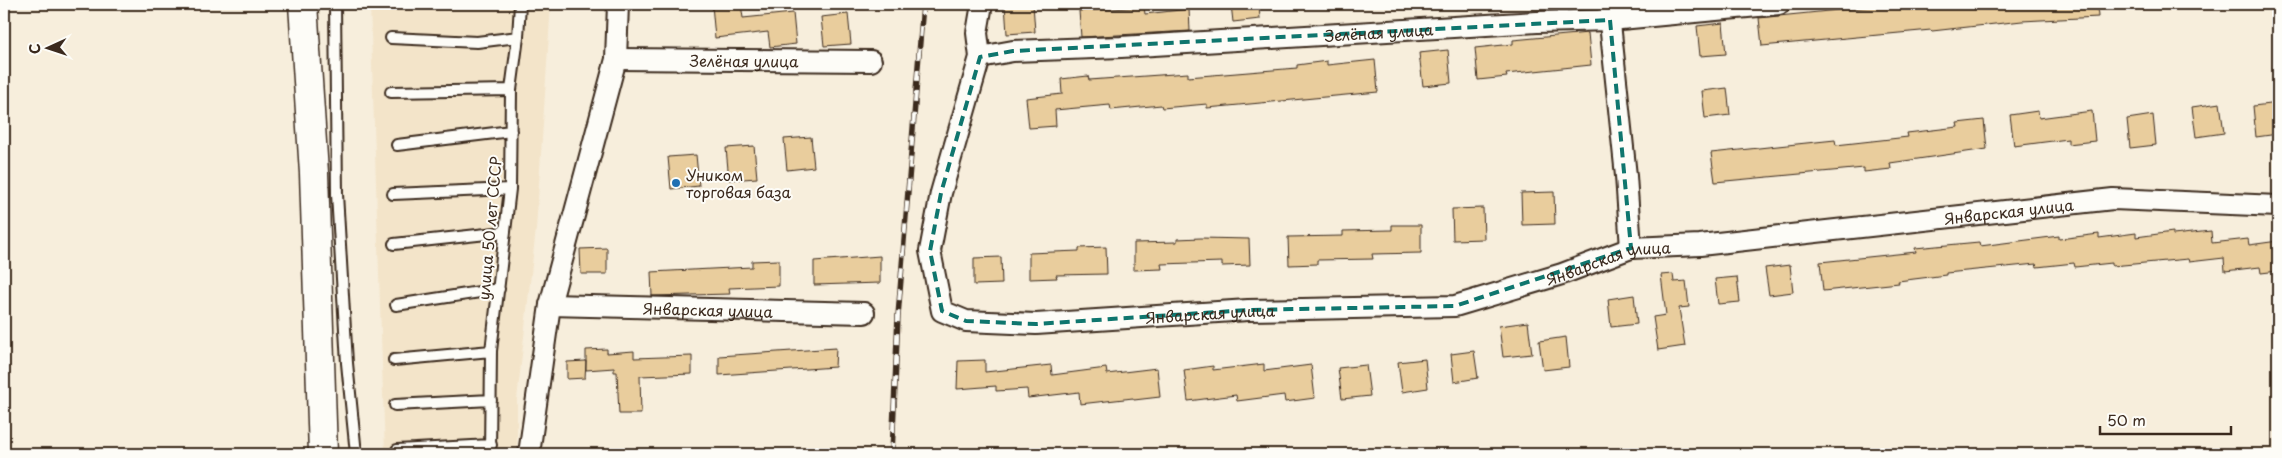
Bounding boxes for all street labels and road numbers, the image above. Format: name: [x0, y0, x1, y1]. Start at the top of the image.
street label: Зелёная улица: [1324, 17, 1435, 46]
street label: Зелёная улица: [689, 48, 799, 72]
street label: улица 50 лет СССР: [471, 155, 507, 301]
street label: Январская улица: [1943, 192, 2075, 229]
street label: Январская улица: [1543, 235, 1672, 290]
street label: Январская улица: [643, 296, 774, 322]
street label: Январская улица: [1145, 298, 1276, 328]

